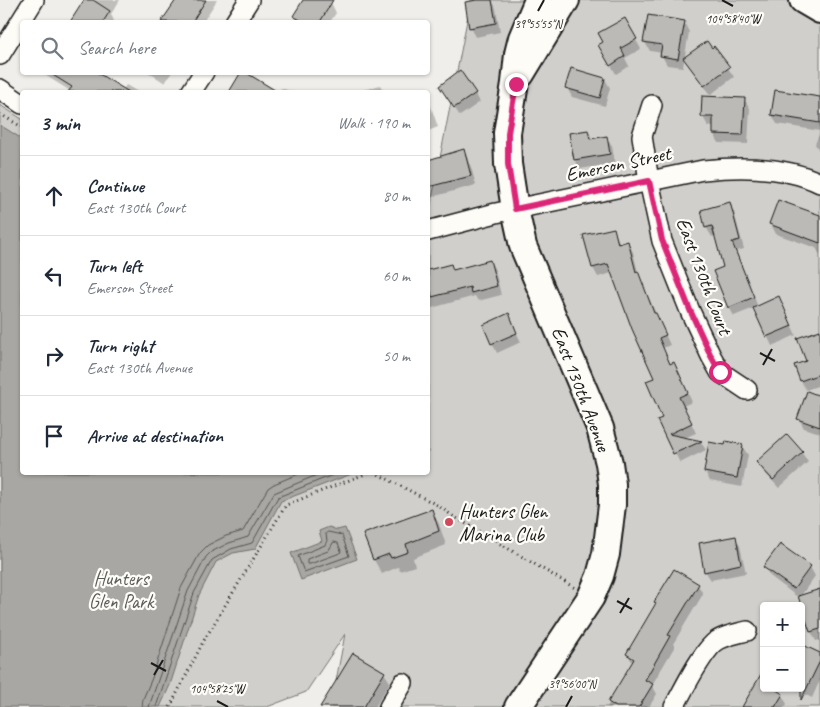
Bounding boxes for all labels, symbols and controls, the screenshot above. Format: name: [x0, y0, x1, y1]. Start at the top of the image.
text: 104°58'40"W: [706, 11, 762, 27]
text: 39°55'55"N: [514, 16, 563, 32]
search box: [20, 20, 430, 75]
icon: search: [38, 34, 66, 62]
text: Search here: [78, 36, 155, 60]
route end: [505, 73, 528, 96]
text: 3 min: [40, 110, 80, 136]
text: Walk · 190 m: [338, 113, 410, 133]
street label: Emerson Street: [563, 140, 675, 187]
text: Continue: [87, 174, 144, 198]
icon: ahead: [40, 182, 68, 210]
text: 80 m: [383, 186, 410, 206]
text: East 130th Court: [87, 198, 185, 218]
street label: East 130th Court: [670, 214, 739, 340]
text: Turn left: [87, 254, 142, 278]
icon: left: [40, 262, 68, 290]
text: 60 m: [383, 266, 410, 286]
text: Emerson Street: [87, 278, 172, 298]
street label: East 130th Avenue: [546, 323, 617, 456]
text: Turn right: [87, 334, 154, 358]
icon: right: [40, 342, 68, 370]
text: 50 m: [383, 346, 410, 366]
text: East 130th Avenue: [87, 358, 192, 378]
route start: [709, 361, 732, 384]
icon: arrive: [40, 422, 68, 450]
text: Arrive at destination: [87, 424, 223, 448]
place label: Hunters Glen Marina Club: [459, 499, 548, 547]
marker: Hunters Glen Marina Club: [443, 516, 455, 528]
park label: Hunters Glen Park: [89, 566, 155, 614]
map controls: [760, 602, 805, 692]
button: +: [760, 602, 805, 647]
button: −: [760, 647, 805, 692]
text: 39°56'00"N: [548, 676, 597, 692]
text: 104°58'25"W: [190, 681, 246, 697]

